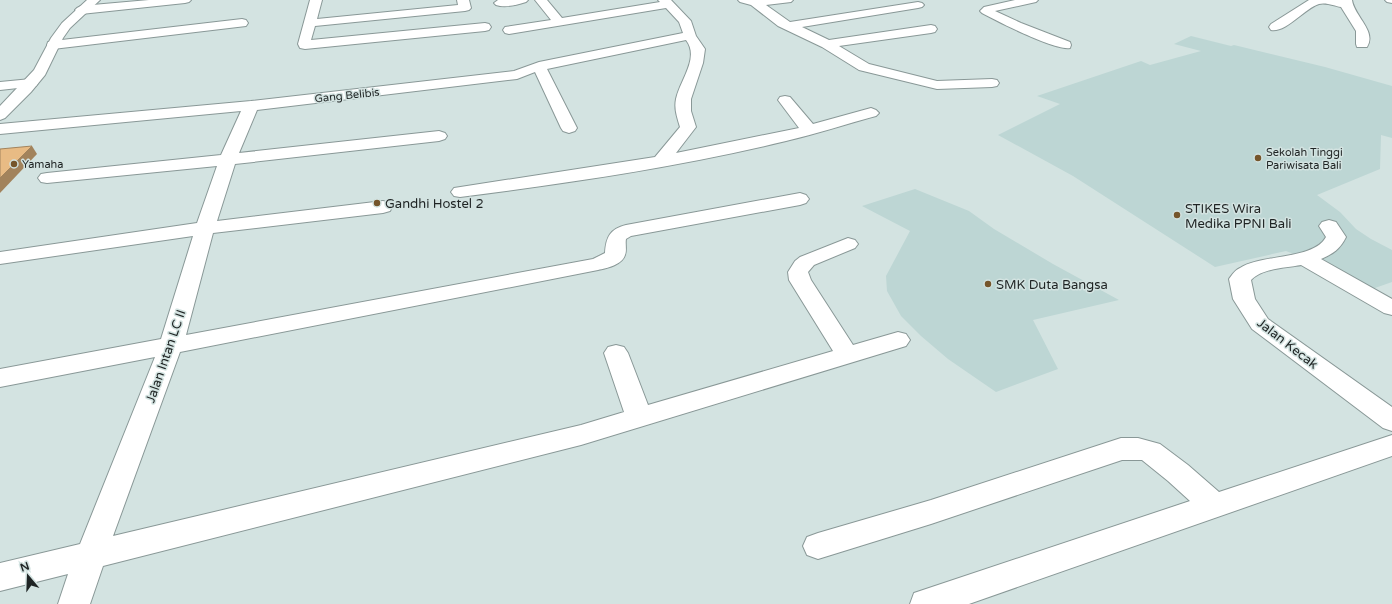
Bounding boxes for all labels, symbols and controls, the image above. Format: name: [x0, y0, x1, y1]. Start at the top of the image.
street label: Gang Belibis: [314, 86, 380, 105]
place label: Sekolah Tinggi Pariwisata Bali: [1266, 146, 1343, 172]
marker: Sekolah Tinggi Pariwisata Bali: [1253, 153, 1263, 163]
place label: Yamaha: [22, 158, 63, 171]
marker: Yamaha: [9, 159, 19, 169]
place label: Gandhi Hostel 2: [385, 196, 484, 212]
marker: Gandhi Hostel 2: [372, 198, 382, 208]
place label: STIKES Wira Medika PPNI Bali: [1185, 201, 1292, 232]
marker: STIKES Wira Medika PPNI Bali: [1172, 210, 1182, 220]
place label: SMK Duta Bangsa: [996, 277, 1108, 293]
marker: SMK Duta Bangsa: [983, 279, 993, 289]
street label: Jalan Intan LC II: [143, 308, 189, 405]
street label: Jalan Kecak: [1254, 315, 1321, 372]
north arrow: [8, 556, 48, 596]
text: N: [19, 559, 31, 575]

